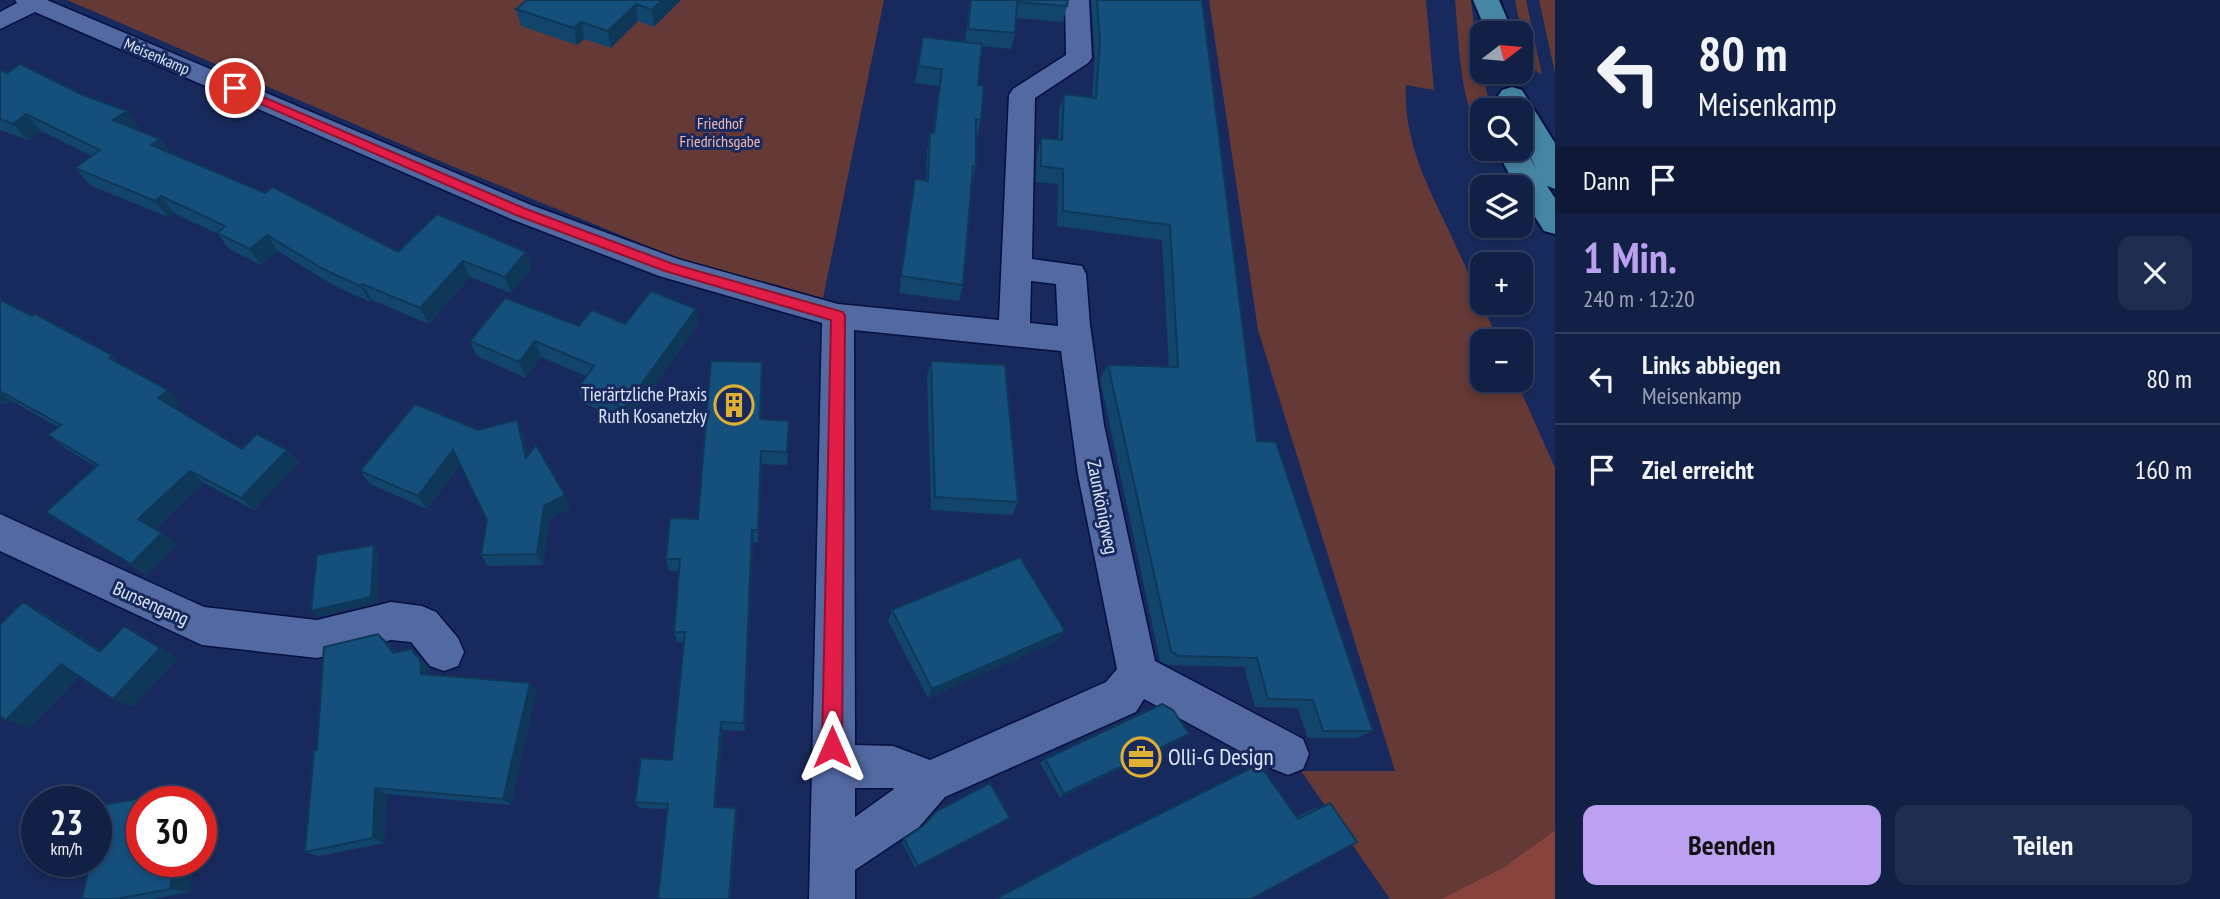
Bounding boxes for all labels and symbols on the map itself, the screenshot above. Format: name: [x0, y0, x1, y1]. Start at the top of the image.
north arrow: [1470, 21, 1533, 84]
street label: Meisenkamp: [121, 33, 193, 79]
pin: [205, 58, 265, 118]
park label: Friedhof Friedrichsgabe: [680, 113, 760, 151]
place label: Tierärtzliche Praxis Ruth Kosanetzky: [581, 382, 708, 428]
building icon: Tierärtzliche Praxis Ruth Kosanetzky: [713, 384, 755, 426]
street label: Zaunkönigweg: [1082, 458, 1124, 556]
street label: Bunsengang: [109, 576, 193, 630]
position arrow: [795, 710, 869, 784]
office icon: Olli-G Design: [1120, 736, 1162, 778]
place label: Olli-G Design: [1168, 742, 1274, 771]
speed limit sign: 30: [126, 786, 217, 877]

